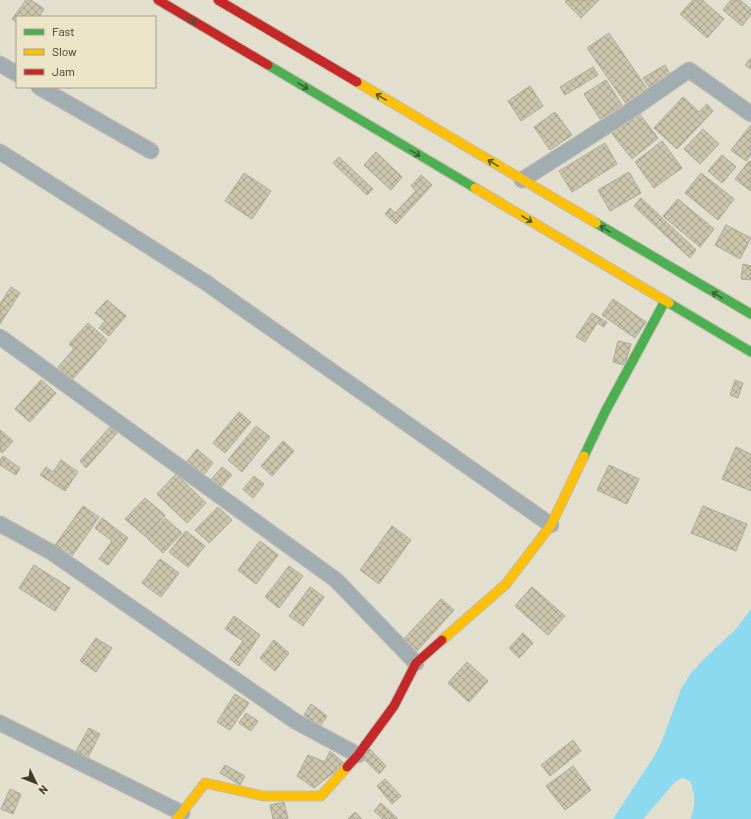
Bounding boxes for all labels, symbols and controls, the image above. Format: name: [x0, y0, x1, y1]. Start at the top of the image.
legend: [16, 16, 156, 88]
one-way arrow: [185, 16, 197, 24]
text: Fast: [52, 24, 75, 38]
text: Slow: [52, 44, 77, 58]
text: Jam: [52, 64, 75, 78]
one-way arrow: [297, 83, 309, 91]
one-way arrow: [375, 92, 387, 100]
one-way arrow: [409, 149, 421, 157]
one-way arrow: [487, 158, 499, 166]
one-way arrow: [521, 215, 533, 223]
one-way arrow: [599, 224, 611, 232]
one-way arrow: [711, 290, 723, 298]
north arrow: [16, 763, 56, 803]
text: N: [36, 783, 51, 797]

